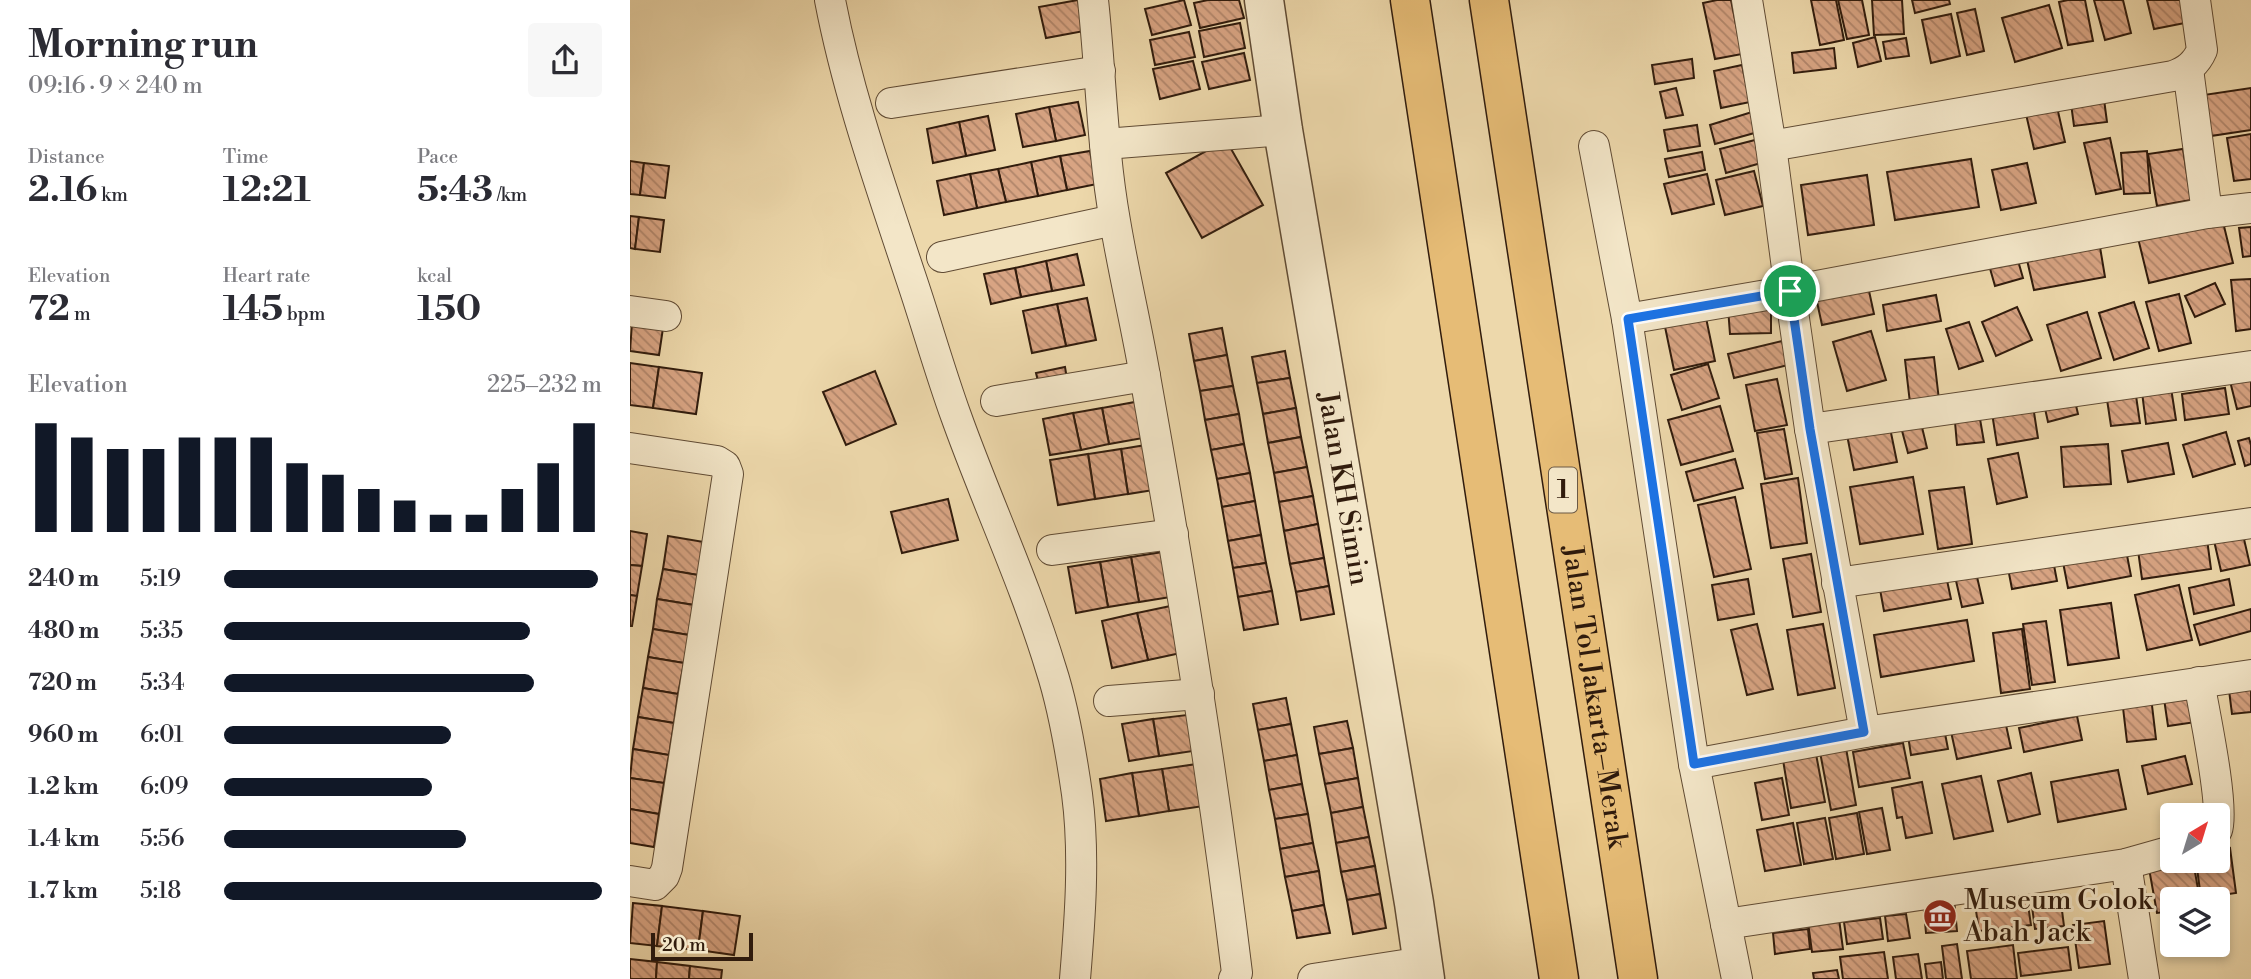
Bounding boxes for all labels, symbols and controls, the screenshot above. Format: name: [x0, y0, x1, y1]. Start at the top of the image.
text: Morning run: [28, 22, 258, 69]
button: share: [528, 23, 602, 97]
text: 09:16 · 9 × 240 m: [28, 72, 203, 100]
text: Distance: [28, 145, 105, 169]
text: Time: [223, 145, 268, 169]
text: Pace: [417, 145, 458, 169]
text: 2.16: [28, 169, 97, 212]
text: 12:21: [223, 169, 311, 212]
text: 5:43: [417, 169, 493, 212]
text: km: [97, 183, 128, 207]
text: /km: [493, 183, 527, 207]
pin: [1760, 261, 1820, 321]
text: Elevation: [28, 264, 110, 288]
text: Heart rate: [223, 264, 310, 288]
text: kcal: [417, 264, 452, 288]
icon: arrive: [1771, 272, 1809, 310]
text: 72: [28, 288, 70, 331]
text: 145: [223, 288, 283, 331]
text: 150: [417, 288, 481, 331]
text: m: [70, 302, 91, 326]
text: bpm: [283, 302, 325, 326]
text: Elevation: [28, 371, 128, 399]
text: 225–232 m: [487, 371, 602, 399]
street label: Jalan KH Simin: [1310, 388, 1377, 588]
road number: 1: [1549, 468, 1577, 512]
street label: Jalan Tol Jakarta–Merak: [1555, 542, 1636, 852]
text: 240 m: [28, 565, 99, 593]
text: 5:19: [140, 565, 181, 593]
text: 480 m: [28, 617, 99, 645]
text: 5:35: [140, 617, 183, 645]
text: 720 m: [28, 669, 97, 697]
text: 5:34: [140, 669, 185, 697]
text: 960 m: [28, 721, 98, 749]
text: 6:01: [140, 721, 184, 749]
text: 1.2 km: [28, 773, 99, 801]
text: 6:09: [140, 773, 188, 801]
north arrow: [2160, 803, 2230, 873]
map controls: [2160, 803, 2230, 957]
text: 1.4 km: [28, 825, 100, 853]
text: 5:56: [140, 825, 184, 853]
text: 1.7 km: [28, 877, 98, 905]
text: 5:18: [140, 877, 181, 905]
place label: Museum Golok Abah Jack: [1963, 883, 2154, 950]
button: layers: [2160, 887, 2230, 957]
museum icon: Museum Golok Abah Jack: [1921, 897, 1959, 935]
scale bar: [651, 930, 752, 962]
text: 20 m: [662, 933, 706, 957]

